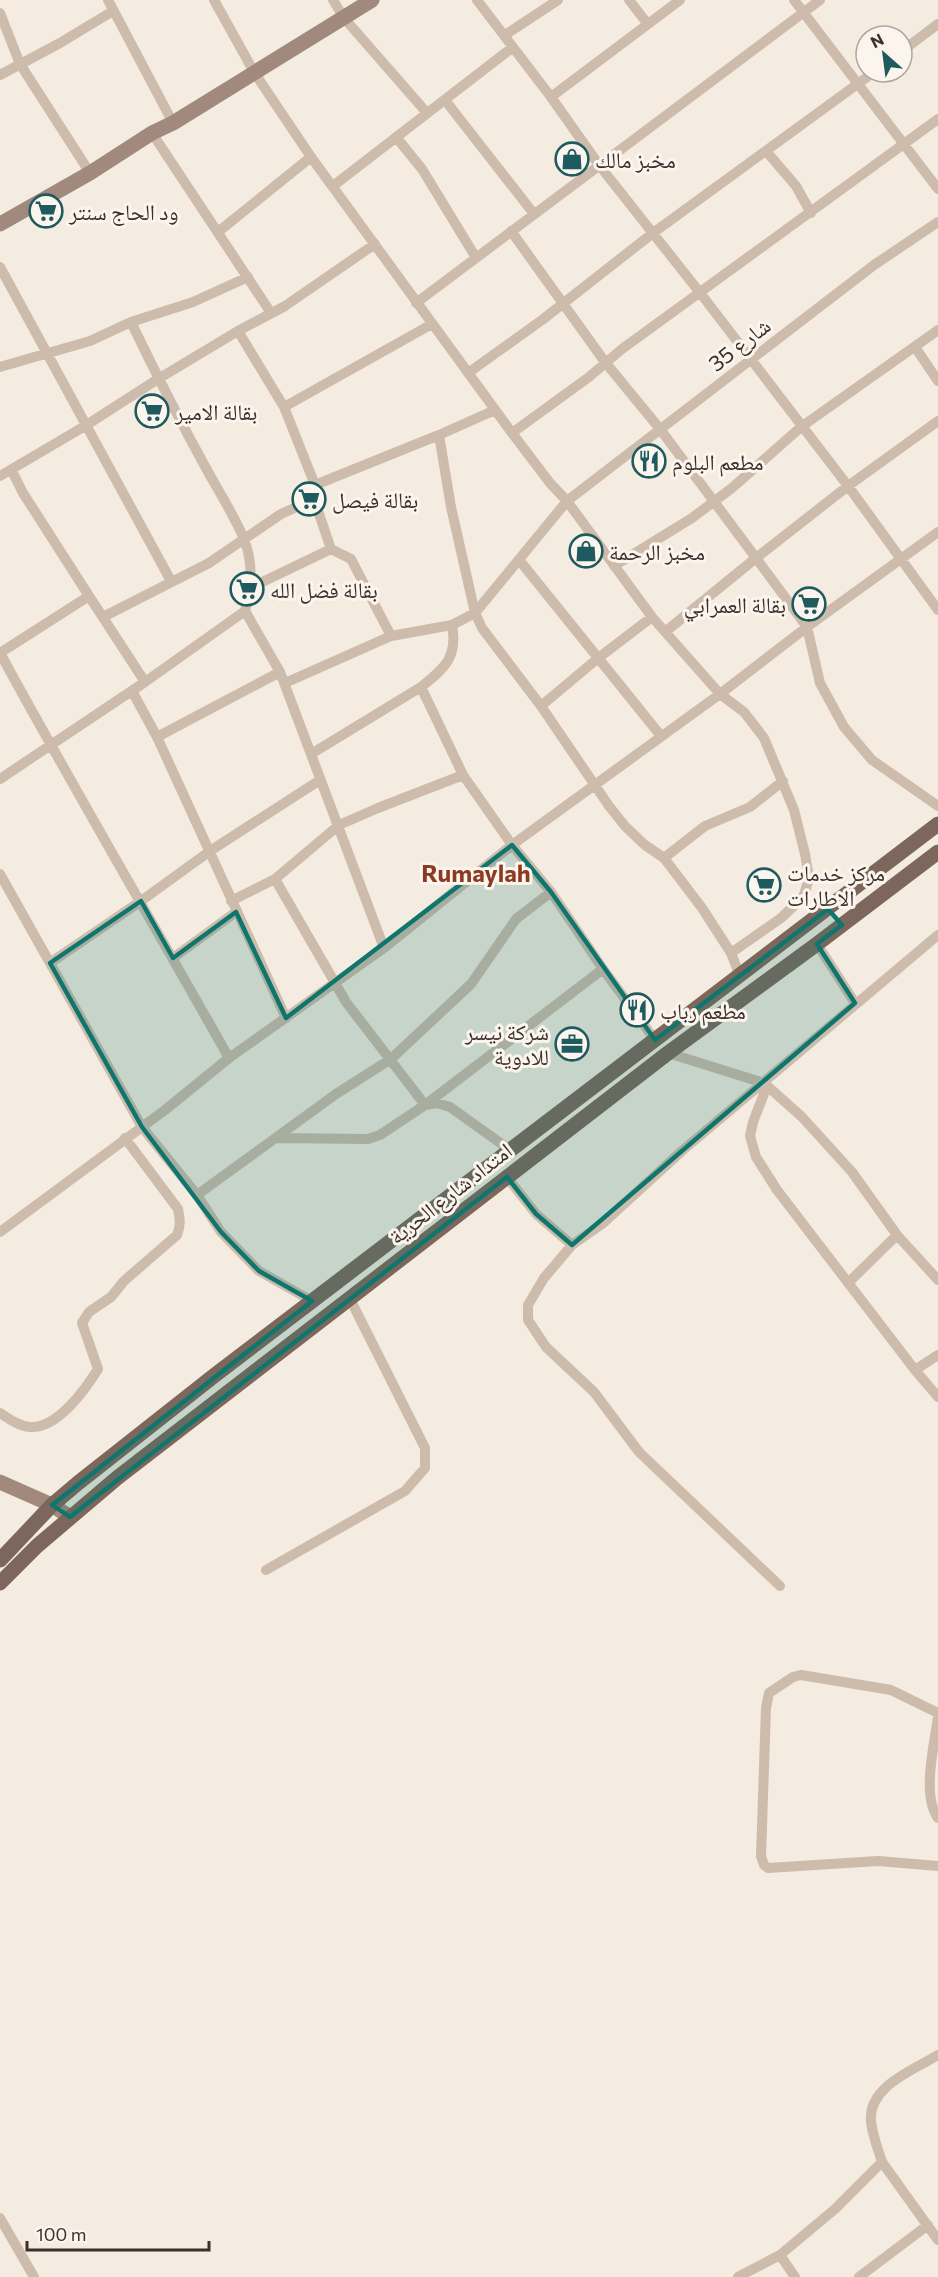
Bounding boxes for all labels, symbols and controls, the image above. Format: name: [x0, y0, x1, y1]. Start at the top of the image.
north arrow: [854, 24, 914, 84]
text: N: [867, 29, 886, 52]
shop icon: مخبز مالك: [554, 141, 590, 177]
place label: مخبز مالك: [595, 146, 676, 173]
supermarket icon: ود الحاج سنتر: [28, 193, 64, 229]
place label: ود الحاج سنتر: [68, 198, 179, 226]
street label: شارع 35: [703, 311, 776, 377]
supermarket icon: بقالة الامير: [134, 393, 170, 429]
place label: بقالة الامير: [174, 398, 257, 425]
restaurant icon: مطعم البلوم: [631, 443, 667, 479]
place label: مطعم البلوم: [672, 448, 764, 477]
supermarket icon: بقالة فيصل: [291, 481, 327, 517]
place label: بقالة فيصل: [332, 486, 418, 514]
shop icon: مخبز الرحمة: [568, 533, 604, 569]
place label: مخبز الرحمة: [609, 538, 705, 565]
supermarket icon: بقالة فضل الله: [229, 571, 265, 607]
place label: بقالة فضل الله: [270, 576, 378, 604]
supermarket icon: بقالة العمرابي: [791, 586, 827, 622]
place label: بقالة العمرابي: [684, 591, 786, 622]
district label: Rumaylah: [421, 858, 531, 887]
place label: مركز خدمات الاطارات: [787, 859, 885, 911]
supermarket icon: مركز خدمات الاطارات: [746, 867, 782, 903]
restaurant icon: مطعم رباب: [619, 992, 655, 1028]
place label: مطعم رباب: [660, 997, 746, 1026]
place label: شركة نيسر للادوية: [464, 1018, 549, 1070]
office icon: شركة نيسر للادوية: [554, 1026, 590, 1062]
street label: امتداد شارع الحرية: [383, 1136, 518, 1250]
scale bar: [27, 2214, 208, 2252]
text: 100 m: [36, 2223, 86, 2245]

